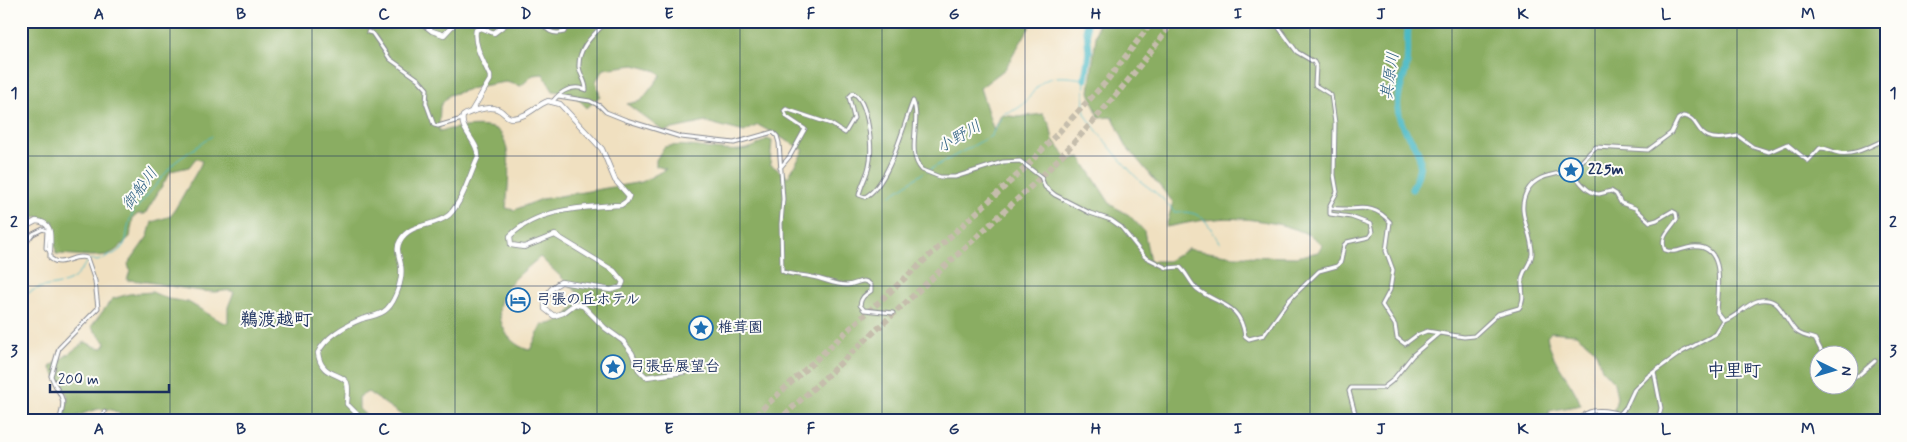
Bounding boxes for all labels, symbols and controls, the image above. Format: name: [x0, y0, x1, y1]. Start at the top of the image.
text: A: [94, 4, 104, 25]
text: B: [236, 4, 246, 25]
text: C: [378, 4, 390, 25]
text: D: [520, 4, 532, 25]
text: E: [664, 4, 674, 25]
text: F: [807, 4, 816, 25]
text: G: [949, 4, 960, 25]
text: H: [1091, 4, 1102, 25]
text: I: [1234, 4, 1243, 25]
text: J: [1376, 4, 1386, 25]
text: K: [1517, 4, 1529, 25]
text: L: [1661, 4, 1672, 25]
text: M: [1801, 4, 1815, 25]
water label: 其原川: [1376, 51, 1404, 101]
text: 1: [10, 83, 18, 104]
text: 1: [1889, 83, 1897, 104]
water label: 小野川: [933, 116, 985, 158]
place icon: 225m: [1558, 157, 1584, 183]
place label: 225m: [1588, 160, 1624, 180]
water label: 御船川: [117, 164, 163, 214]
text: 2: [10, 212, 18, 233]
text: 2: [1889, 212, 1897, 233]
hotel icon: 弓張の丘ホテル: [505, 287, 531, 313]
place label: 弓張の丘ホテル: [536, 290, 640, 310]
district label: 鵜渡越町: [240, 308, 312, 332]
place icon: 椎茸園: [688, 315, 714, 341]
place label: 椎茸園: [718, 318, 763, 338]
text: 3: [10, 341, 18, 362]
text: 3: [1889, 341, 1897, 362]
north arrow: [1810, 344, 1860, 394]
place icon: 弓張岳展望台: [600, 354, 626, 380]
place label: 弓張岳展望台: [630, 357, 720, 377]
district label: 中里町: [1707, 359, 1761, 383]
scale bar: [50, 362, 169, 394]
text: N: [1837, 366, 1855, 376]
text: 200 m: [58, 370, 99, 390]
text: A: [94, 419, 104, 440]
text: B: [236, 419, 246, 440]
text: C: [378, 419, 390, 440]
text: D: [520, 419, 532, 440]
text: E: [664, 419, 674, 440]
text: F: [807, 419, 816, 440]
text: G: [949, 419, 960, 440]
text: H: [1091, 419, 1102, 440]
text: I: [1234, 419, 1243, 440]
text: J: [1376, 419, 1386, 440]
text: K: [1517, 419, 1529, 440]
text: L: [1661, 419, 1672, 440]
text: M: [1801, 419, 1815, 440]

